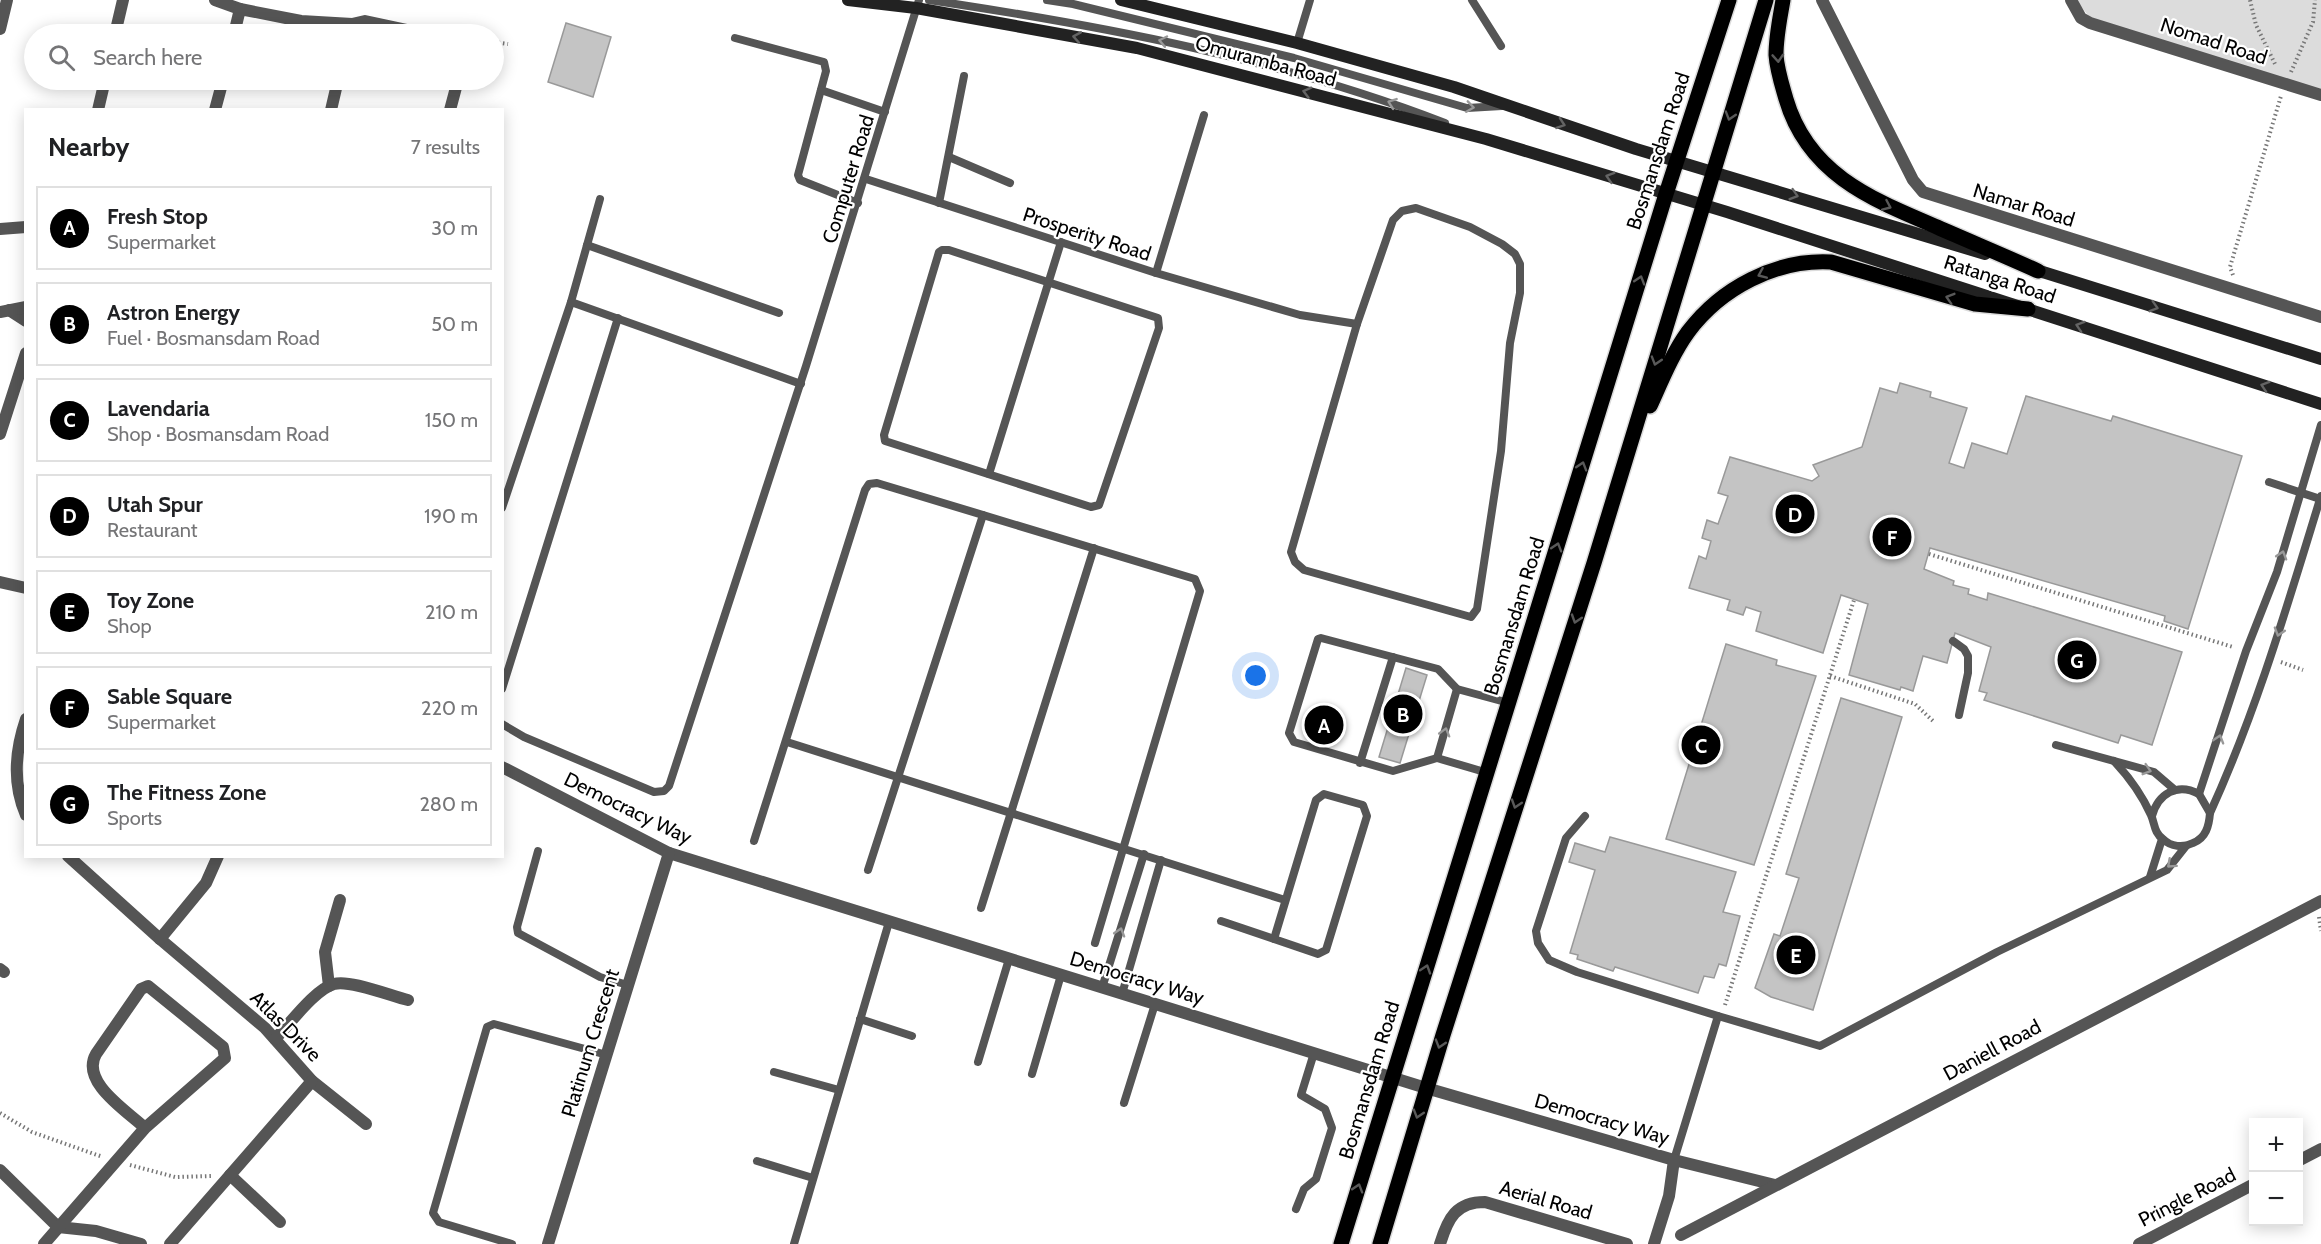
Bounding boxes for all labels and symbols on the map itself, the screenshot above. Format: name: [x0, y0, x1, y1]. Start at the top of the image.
street label: Nomad Road: [2158, 12, 2270, 70]
one-way arrow: [1072, 31, 1082, 44]
street label: Omuramba Road: [1193, 31, 1339, 91]
one-way arrow: [1159, 36, 1169, 49]
one-way arrow: [1771, 54, 1784, 63]
street label: Bosmansdam Road: [1621, 69, 1695, 233]
one-way arrow: [1303, 87, 1313, 100]
one-way arrow: [1387, 97, 1398, 110]
one-way arrow: [1465, 101, 1475, 113]
one-way arrow: [1725, 110, 1737, 121]
street label: Computer Road: [817, 112, 879, 246]
one-way arrow: [1555, 116, 1566, 129]
one-way arrow: [1605, 172, 1616, 184]
street label: Namar Road: [1970, 178, 2078, 232]
one-way arrow: [1788, 188, 1799, 200]
one-way arrow: [1881, 199, 1892, 211]
street label: Prosperity Road: [1020, 202, 1154, 266]
street label: Ratanga Road: [1941, 250, 2059, 308]
one-way arrow: [1758, 267, 1769, 279]
one-way arrow: [1633, 275, 1645, 285]
one-way arrow: [1945, 292, 1956, 305]
one-way arrow: [2148, 300, 2159, 312]
one-way arrow: [2075, 321, 2086, 333]
one-way arrow: [1650, 355, 1663, 366]
one-way arrow: [2260, 381, 2271, 393]
one-way arrow: [1575, 461, 1587, 472]
pin: D: [1776, 492, 1814, 536]
pin: F: [1872, 514, 1912, 560]
street label: Bosmansdam Road: [1479, 534, 1549, 698]
one-way arrow: [1550, 542, 1562, 552]
one-way arrow: [2275, 550, 2288, 561]
one-way arrow: [1571, 613, 1583, 624]
one-way arrow: [2274, 626, 2286, 637]
pin: G: [2058, 638, 2096, 682]
your location: [1241, 661, 1270, 690]
pin: B: [1384, 692, 1422, 736]
pin: A: [1304, 702, 1344, 748]
pin: C: [1682, 722, 1720, 768]
one-way arrow: [1438, 727, 1450, 738]
one-way arrow: [2212, 734, 2224, 745]
one-way arrow: [2141, 763, 2152, 775]
street label: Democracy Way: [560, 767, 696, 849]
one-way arrow: [1511, 798, 1524, 809]
one-way arrow: [2166, 857, 2177, 868]
one-way arrow: [1113, 927, 1125, 938]
pin: E: [1776, 932, 1816, 978]
street label: Democracy Way: [1067, 946, 1207, 1010]
one-way arrow: [1418, 964, 1431, 975]
street label: Platinum Crescent: [556, 966, 624, 1120]
street label: Atlas Drive: [246, 986, 326, 1066]
street label: Bosmansdam Road: [1334, 998, 1404, 1162]
street label: Daniell Road: [1939, 1014, 2045, 1086]
one-way arrow: [1435, 1038, 1447, 1049]
street label: Democracy Way: [1532, 1088, 1672, 1150]
one-way arrow: [1413, 1108, 1426, 1119]
street label: Pringle Road: [2134, 1162, 2240, 1232]
street label: Aerial Road: [1497, 1175, 1595, 1225]
one-way arrow: [1351, 1183, 1363, 1194]

